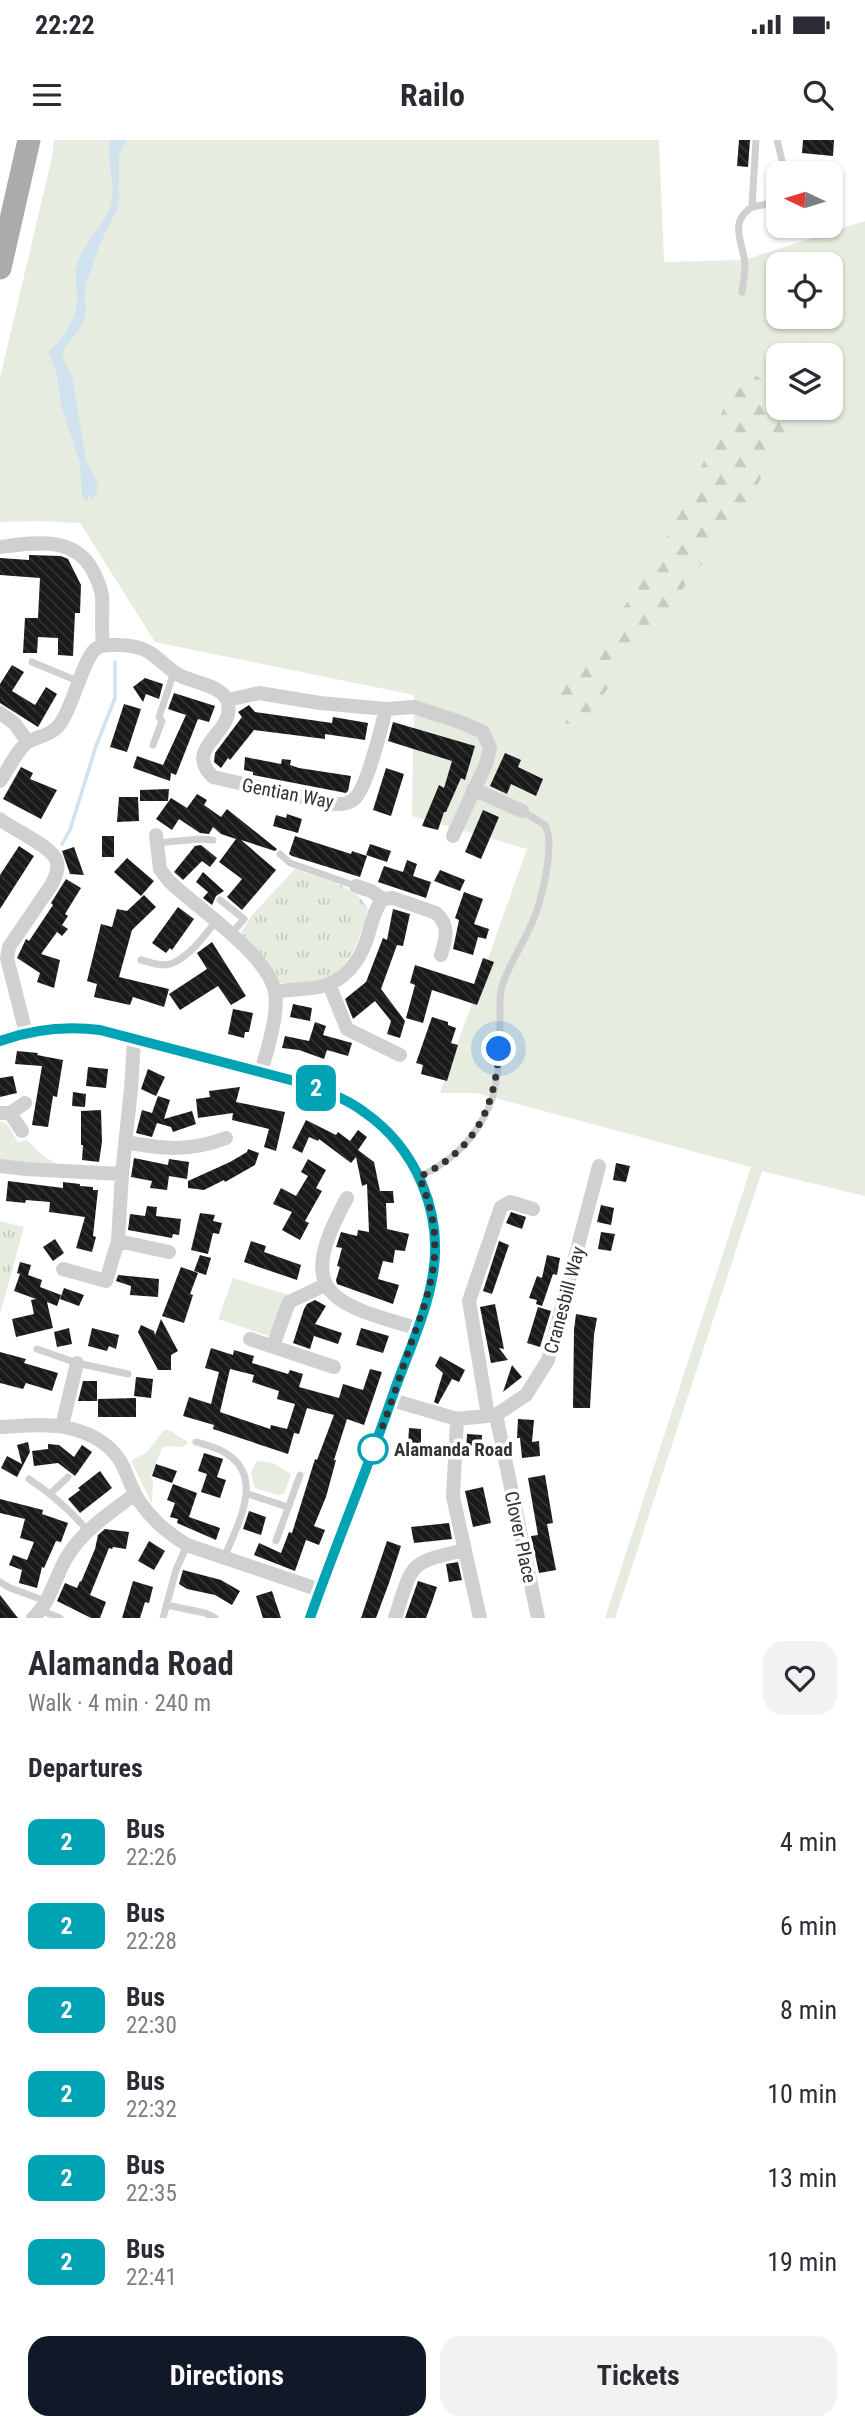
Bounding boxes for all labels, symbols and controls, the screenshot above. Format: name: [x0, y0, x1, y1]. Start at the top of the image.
text: 22:22: [35, 10, 95, 40]
icon: menu: [28, 76, 66, 114]
text: Railo: [400, 76, 465, 114]
icon: search: [799, 76, 837, 114]
north arrow: [766, 161, 844, 238]
map controls: [766, 161, 843, 420]
button: locate: [766, 252, 843, 329]
button: layers: [766, 343, 843, 420]
street label: Gentian Way: [240, 773, 336, 814]
your location: [481, 1031, 516, 1066]
line badge: 2: [293, 1065, 339, 1111]
text: 2: [310, 1074, 322, 1102]
street label: Cranesbill Way: [539, 1244, 590, 1356]
marker: Alamanda Road: [358, 1434, 388, 1464]
place label: Alamanda Road: [394, 1438, 513, 1461]
street label: Clover Place: [500, 1489, 541, 1585]
button: heart: [763, 1641, 837, 1715]
text: Alamanda Road: [28, 1644, 234, 1683]
text: Walk · 4 min · 240 m: [28, 1690, 211, 1717]
text: Departures: [28, 1753, 143, 1783]
text: Bus: [126, 1814, 165, 1844]
text: 4 min: [780, 1827, 837, 1857]
text: 2: [60, 1828, 73, 1856]
text: 22:26: [126, 1844, 177, 1871]
text: Bus: [126, 1898, 165, 1928]
text: 6 min: [780, 1911, 837, 1941]
text: 2: [60, 1912, 73, 1940]
text: 22:28: [126, 1928, 177, 1955]
text: Bus: [126, 1982, 165, 2012]
text: 8 min: [780, 1995, 837, 2025]
text: 2: [60, 1996, 73, 2024]
text: 22:30: [126, 2012, 177, 2039]
text: Bus: [126, 2066, 165, 2096]
text: 10 min: [767, 2079, 837, 2109]
text: 2: [60, 2080, 73, 2108]
text: 22:32: [126, 2096, 177, 2123]
text: Bus: [126, 2150, 165, 2180]
text: 13 min: [767, 2163, 837, 2193]
text: 2: [60, 2164, 73, 2192]
text: 22:35: [126, 2180, 177, 2207]
text: Bus: [126, 2234, 165, 2264]
text: 19 min: [767, 2247, 837, 2277]
text: 2: [60, 2248, 73, 2276]
text: 22:41: [126, 2264, 177, 2291]
button: Directions: [28, 2336, 426, 2416]
button: Tickets: [440, 2336, 837, 2416]

